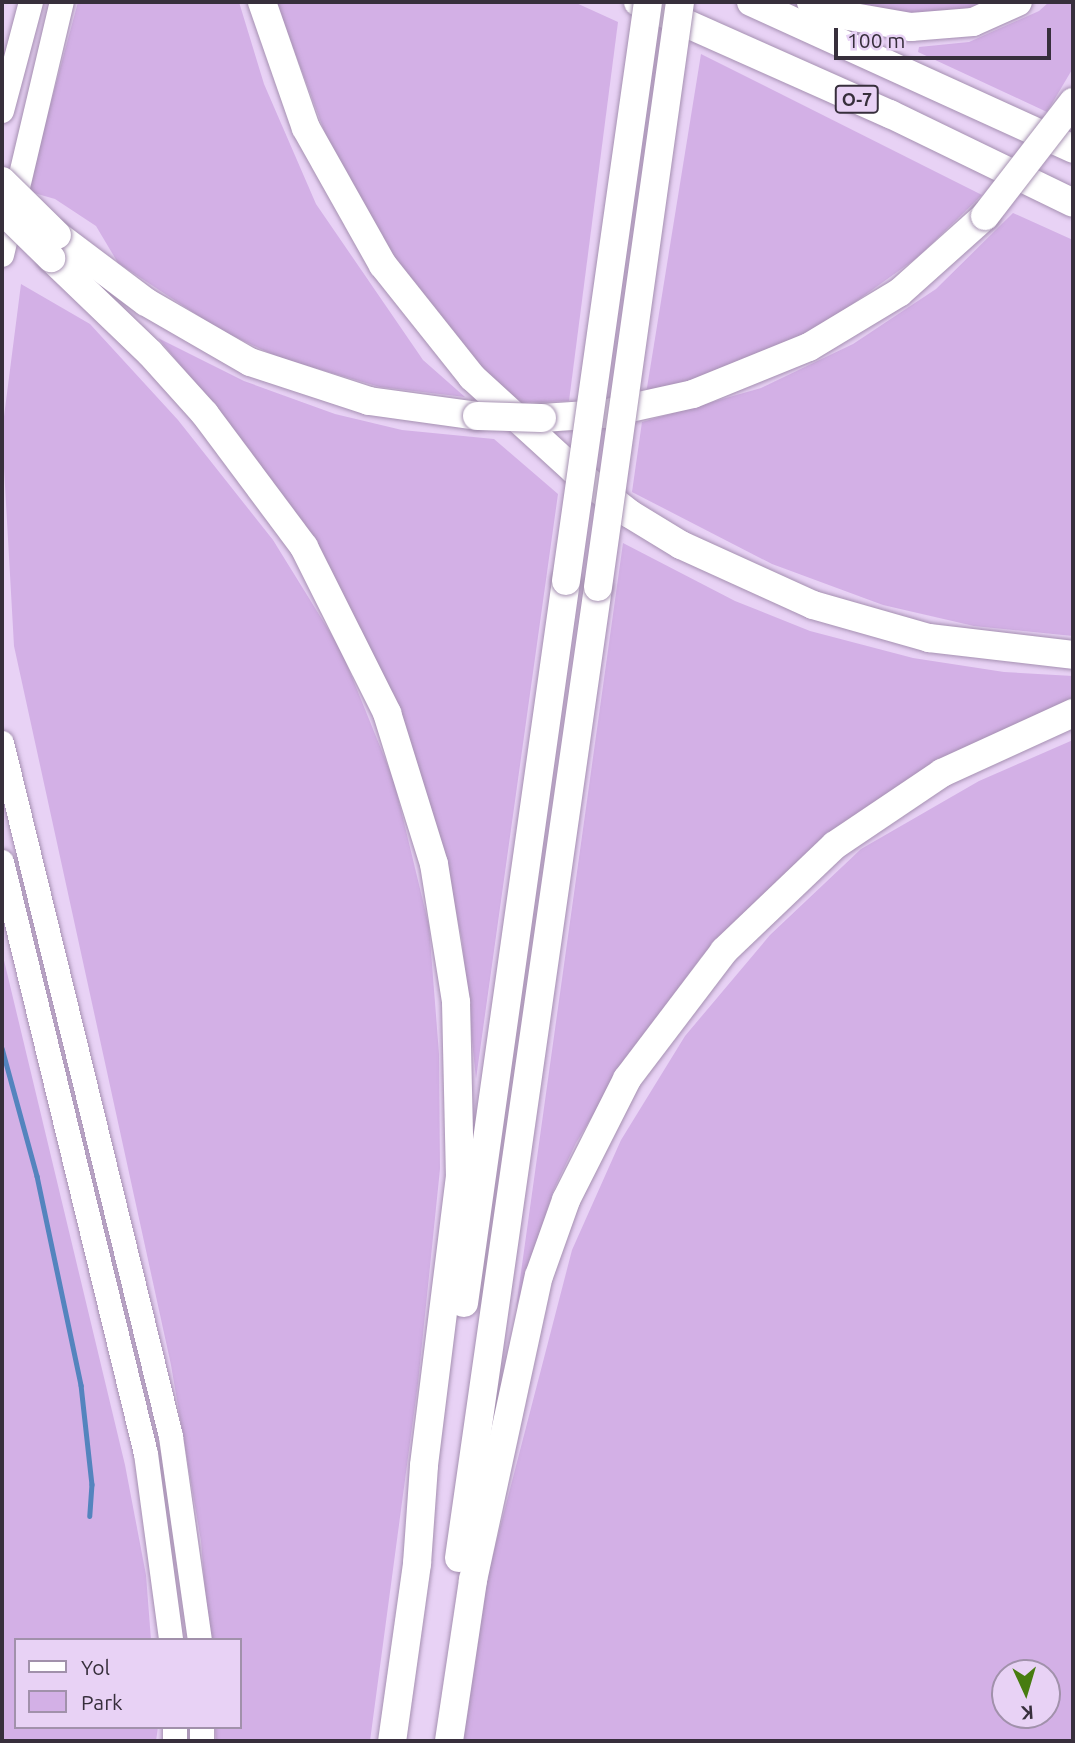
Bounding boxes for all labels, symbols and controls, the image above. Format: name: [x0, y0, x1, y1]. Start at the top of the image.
scale bar: [837, 14, 1054, 58]
text: 100 m: [847, 28, 905, 52]
road number: O-7: [834, 84, 880, 114]
legend: [14, 1638, 242, 1729]
text: Yol: [81, 1655, 110, 1679]
north arrow: [991, 1659, 1061, 1729]
text: Park: [81, 1690, 123, 1714]
text: K: [1020, 1702, 1034, 1724]

